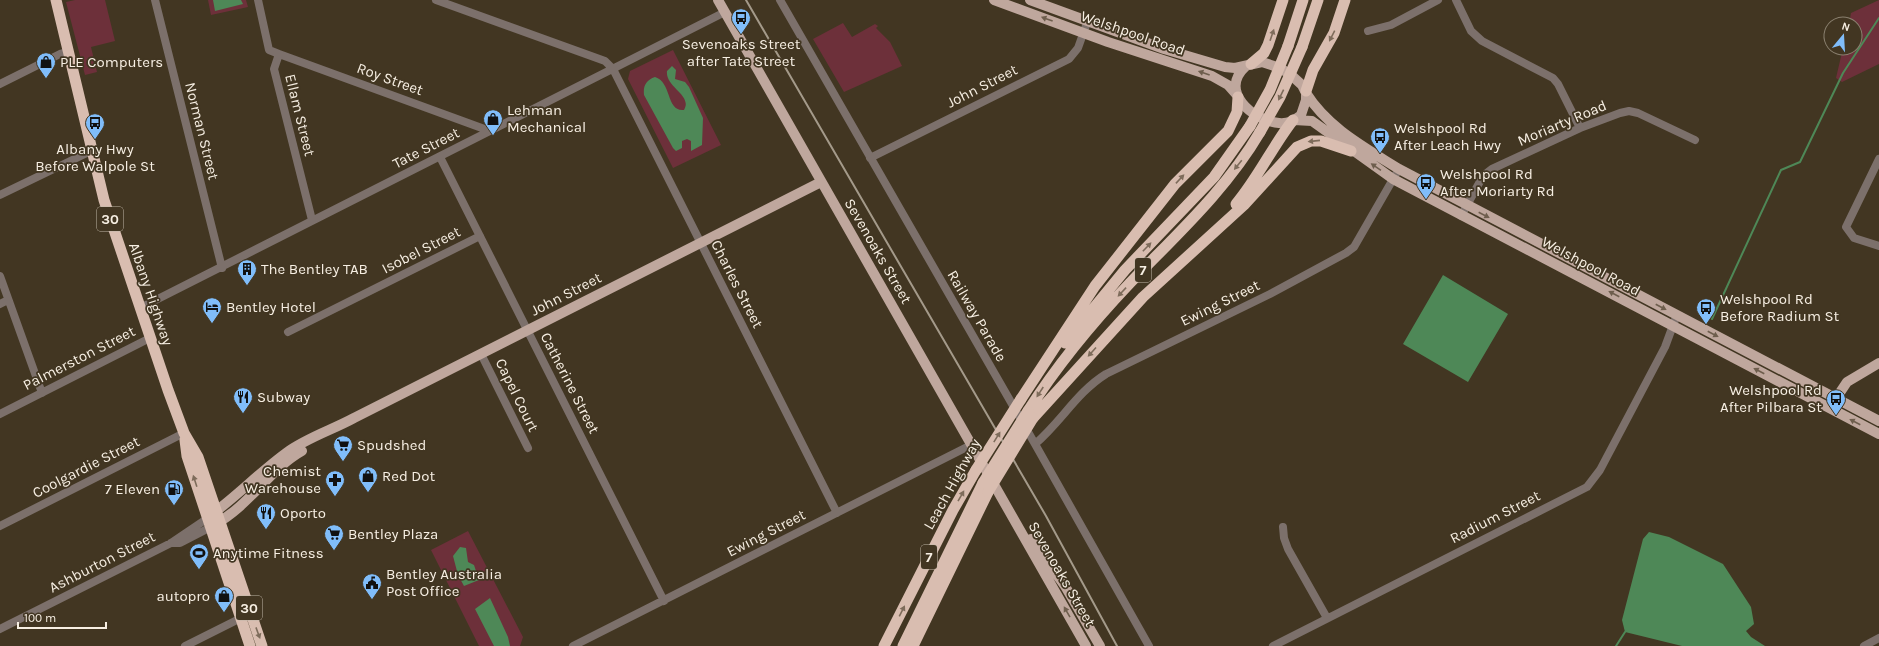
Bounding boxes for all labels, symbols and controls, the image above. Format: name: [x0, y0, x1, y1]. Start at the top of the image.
bus stop icon: Sevenoaks Street after Tate Street: [730, 7, 752, 35]
street label: Welshpool Road: [1078, 7, 1188, 59]
one-way arrow: [1041, 16, 1053, 22]
north arrow: [1823, 16, 1863, 56]
text: N: [1840, 20, 1852, 34]
one-way arrow: [1269, 29, 1275, 41]
one-way arrow: [1328, 31, 1335, 42]
place label: Sevenoaks Street after Tate Street: [682, 35, 801, 70]
shop icon: PLE Computers: [35, 51, 57, 79]
place label: PLE Computers: [60, 53, 163, 71]
street label: Roy Street: [354, 59, 426, 99]
street label: John Street: [944, 60, 1021, 112]
one-way arrow: [1197, 70, 1209, 76]
street label: Ellam Street: [281, 72, 319, 158]
street label: Norman Street: [181, 80, 223, 182]
one-way arrow: [1278, 89, 1284, 101]
street label: Moriarty Road: [1515, 96, 1609, 150]
place label: Lehman Mechanical: [507, 101, 586, 136]
shop icon: Lehman Mechanical: [482, 108, 504, 136]
bus stop icon: Albany Hwy Before Walpole St: [84, 112, 106, 140]
place label: Welshpool Rd After Leach Hwy: [1394, 119, 1501, 154]
street label: Tate Street: [390, 123, 463, 172]
bus stop icon: Welshpool Rd After Leach Hwy: [1369, 126, 1391, 154]
one-way arrow: [1308, 138, 1320, 145]
place label: Albany Hwy Before Walpole St: [35, 140, 155, 175]
one-way arrow: [1234, 159, 1243, 170]
one-way arrow: [1370, 163, 1381, 171]
place label: Welshpool Rd After Moriarty Rd: [1440, 165, 1555, 200]
bus stop icon: Welshpool Rd After Moriarty Rd: [1415, 172, 1437, 200]
one-way arrow: [1175, 174, 1185, 184]
street label: Sevenoaks Street: [841, 195, 916, 307]
road number: 30: [97, 207, 123, 231]
one-way arrow: [1478, 212, 1489, 218]
street label: Isobel Street: [379, 222, 464, 277]
street label: Welshpool Road: [1539, 232, 1643, 300]
street label: Charles Street: [707, 237, 767, 331]
street label: Albany Highway: [125, 240, 177, 348]
one-way arrow: [1143, 242, 1152, 252]
building icon: The Bentley TAB: [236, 258, 258, 286]
road number: 7: [1135, 258, 1151, 282]
place label: The Bentley TAB: [261, 260, 368, 278]
street label: Railway Parade: [944, 267, 1010, 365]
street label: John Street: [528, 268, 605, 320]
street label: Ewing Street: [1177, 276, 1263, 330]
one-way arrow: [1118, 287, 1127, 297]
place label: Welshpool Rd Before Radium St: [1720, 290, 1840, 325]
one-way arrow: [1608, 291, 1619, 298]
hotel icon: Bentley Hotel: [201, 296, 223, 324]
bus stop icon: Welshpool Rd Before Radium St: [1695, 297, 1717, 325]
place label: Bentley Hotel: [226, 298, 316, 316]
one-way arrow: [1655, 303, 1667, 310]
street label: Palmerston Street: [20, 322, 138, 394]
street label: Catherine Street: [537, 329, 603, 437]
one-way arrow: [1707, 330, 1718, 337]
one-way arrow: [1088, 347, 1097, 357]
street label: Capel Court: [492, 355, 543, 435]
one-way arrow: [1753, 368, 1765, 374]
place label: Welshpool Rd After Pilbara St: [1720, 381, 1822, 416]
restaurant icon: Subway: [232, 386, 254, 414]
one-way arrow: [1036, 387, 1044, 397]
place label: Subway: [257, 388, 310, 406]
bus stop icon: Welshpool Rd After Pilbara St: [1825, 388, 1847, 416]
one-way arrow: [1849, 418, 1861, 425]
one-way arrow: [993, 431, 1000, 443]
street label: Coolgardie Street: [29, 432, 143, 502]
supermarket icon: Spudshed: [332, 434, 354, 462]
street label: Leach Highway: [920, 435, 984, 533]
place label: Spudshed: [357, 436, 426, 454]
place label: Chemist Warehouse: [245, 462, 321, 497]
shop icon: Red Dot: [357, 465, 379, 493]
place label: Red Dot: [382, 467, 435, 485]
pharmacy icon: Chemist Warehouse: [324, 469, 346, 497]
one-way arrow: [192, 475, 198, 487]
fuel station icon: 7 Eleven: [163, 478, 185, 506]
place label: 7 Eleven: [105, 480, 160, 498]
street label: Radium Street: [1447, 486, 1543, 547]
one-way arrow: [958, 490, 965, 501]
restaurant icon: Oporto: [255, 502, 277, 530]
place label: Oporto: [280, 504, 326, 522]
street label: Ewing Street: [724, 505, 809, 561]
street label: Sevenoaks Street: [1025, 518, 1100, 630]
supermarket icon: Bentley Plaza: [323, 523, 345, 551]
place label: Bentley Plaza: [348, 525, 438, 543]
street label: Ashburton Street: [46, 527, 158, 596]
sports icon: Anytime Fitness: [188, 542, 210, 570]
place label: Anytime Fitness: [213, 544, 324, 562]
road number: 7: [921, 545, 937, 569]
place label: Bentley Australia Post Office: [386, 565, 502, 600]
public building icon: Bentley Australia Post Office: [361, 572, 383, 600]
shop icon: autopro: [213, 585, 235, 613]
place label: autopro: [156, 587, 210, 605]
road number: 30: [236, 596, 262, 620]
scale bar: [18, 604, 106, 630]
one-way arrow: [899, 605, 905, 617]
one-way arrow: [1063, 606, 1070, 618]
text: 100 m: [24, 611, 56, 625]
one-way arrow: [255, 627, 261, 639]

